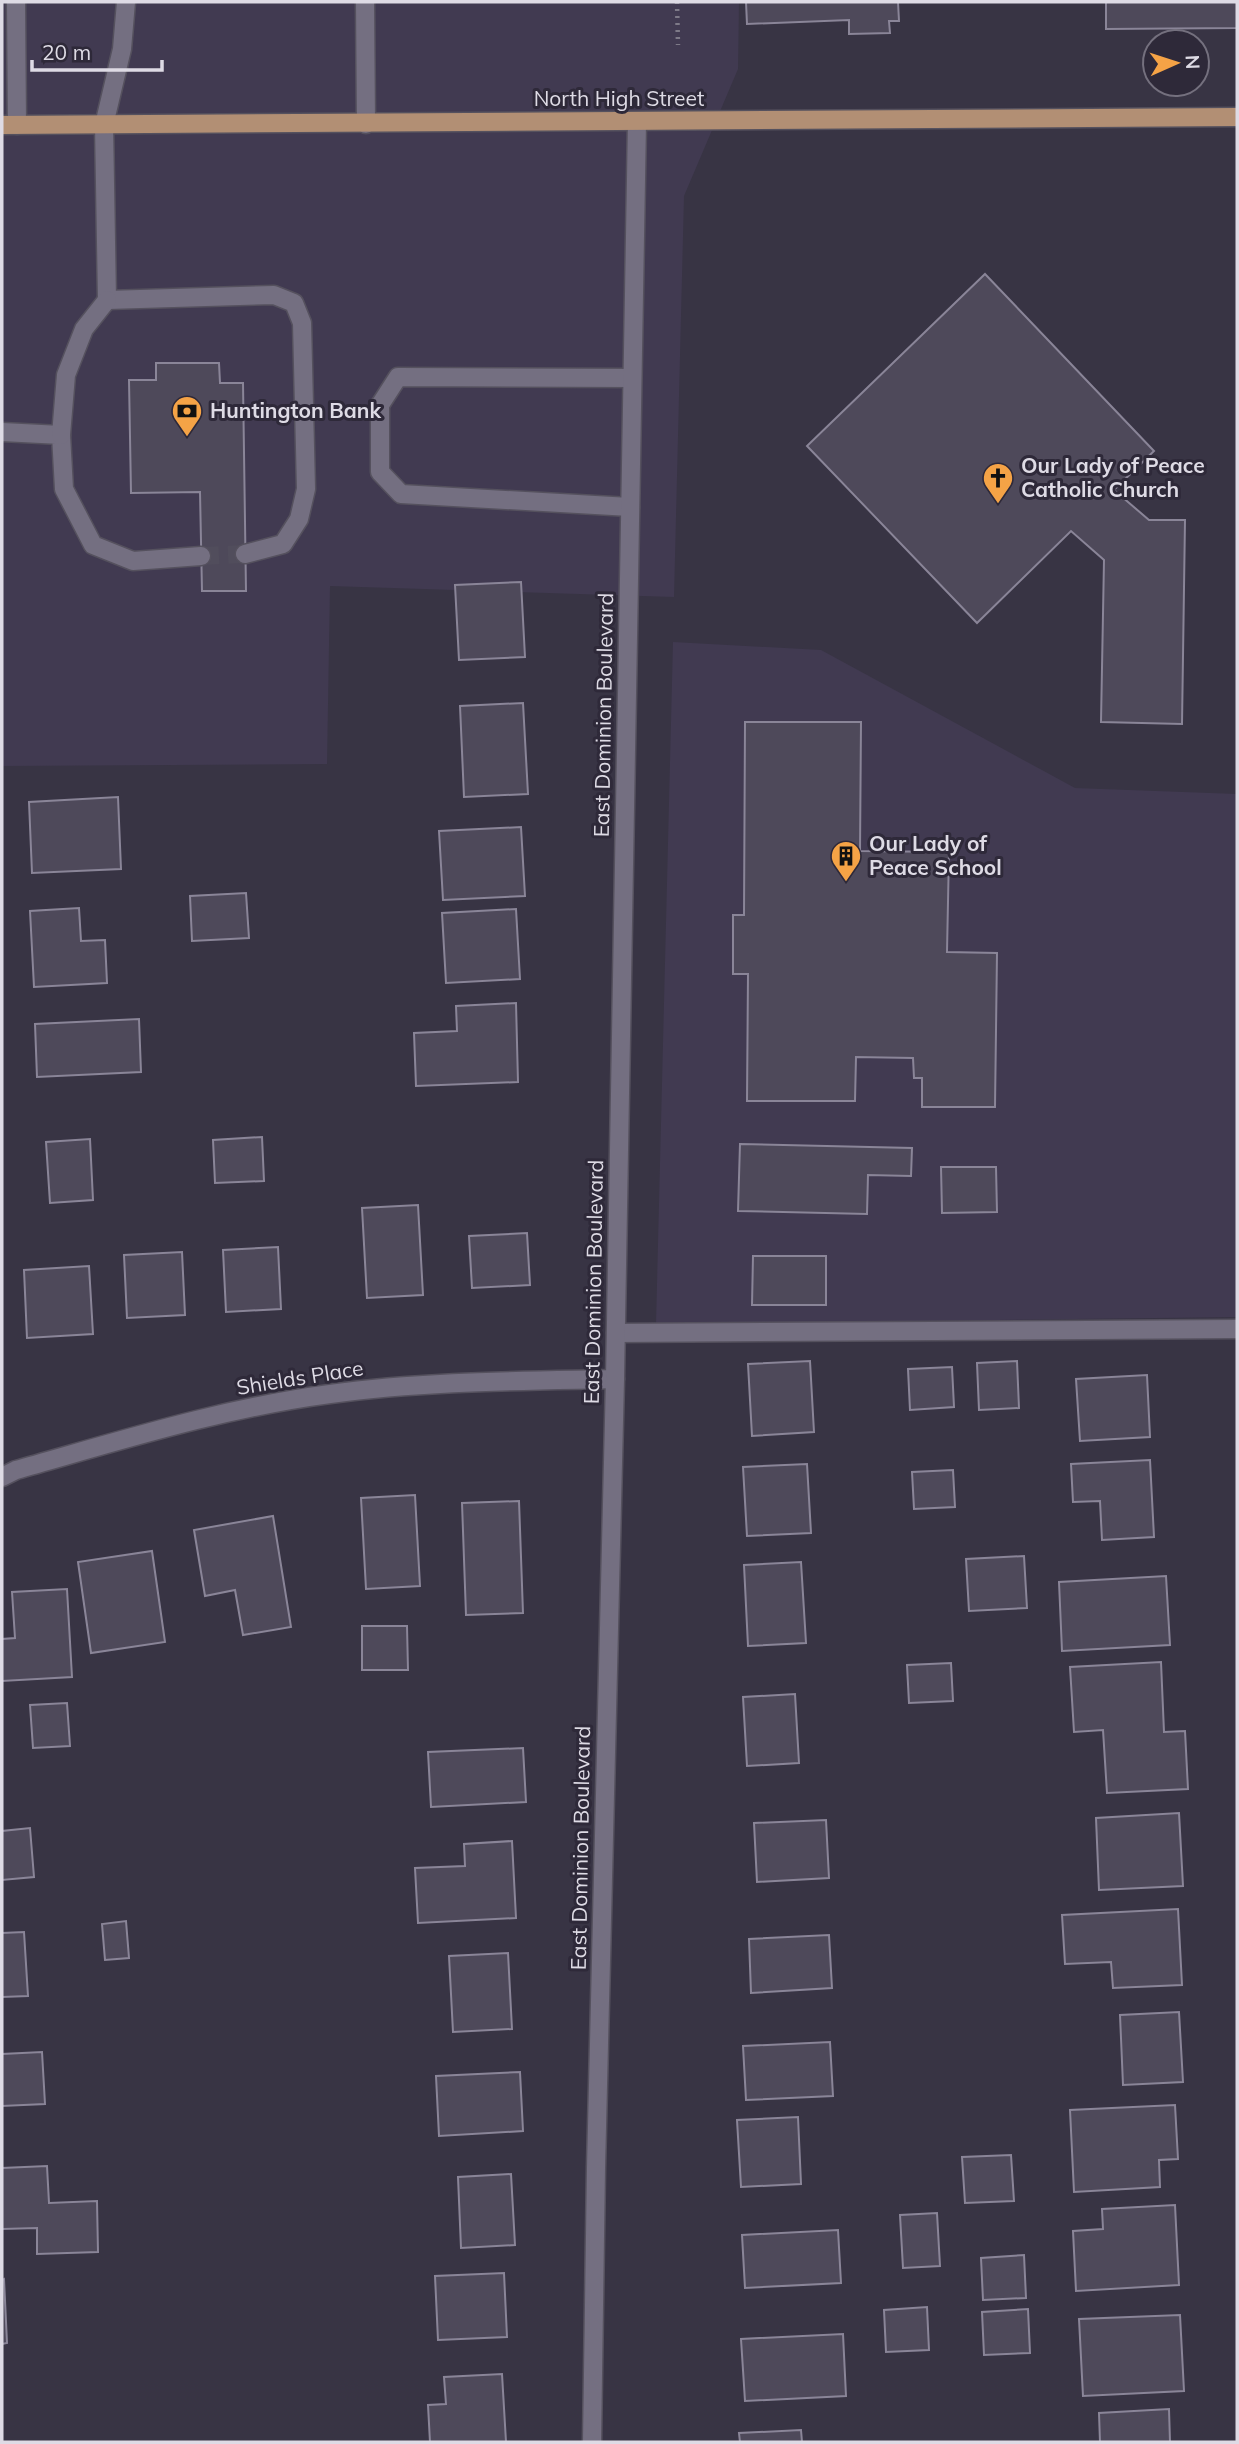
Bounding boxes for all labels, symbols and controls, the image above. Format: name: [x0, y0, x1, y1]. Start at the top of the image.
scale bar: [32, 28, 161, 72]
north arrow: [1141, 28, 1211, 98]
text: 20 m: [42, 39, 91, 65]
text: N: [1181, 54, 1205, 70]
street label: North High Street: [534, 85, 704, 111]
bank icon: Huntington Bank: [170, 394, 204, 438]
place label: Huntington Bank: [210, 397, 381, 423]
place label: Our Lady of Peace Catholic Church: [1021, 452, 1205, 502]
church icon: Our Lady of Peace Catholic Church: [981, 461, 1015, 505]
street label: East Dominion Boulevard: [588, 593, 618, 837]
place label: Our Lady of Peace School: [869, 830, 1002, 880]
building icon: Our Lady of Peace School: [829, 839, 863, 883]
street label: East Dominion Boulevard: [578, 1160, 608, 1404]
street label: Shields Place: [235, 1354, 365, 1400]
street label: East Dominion Boulevard: [565, 1726, 595, 1970]

